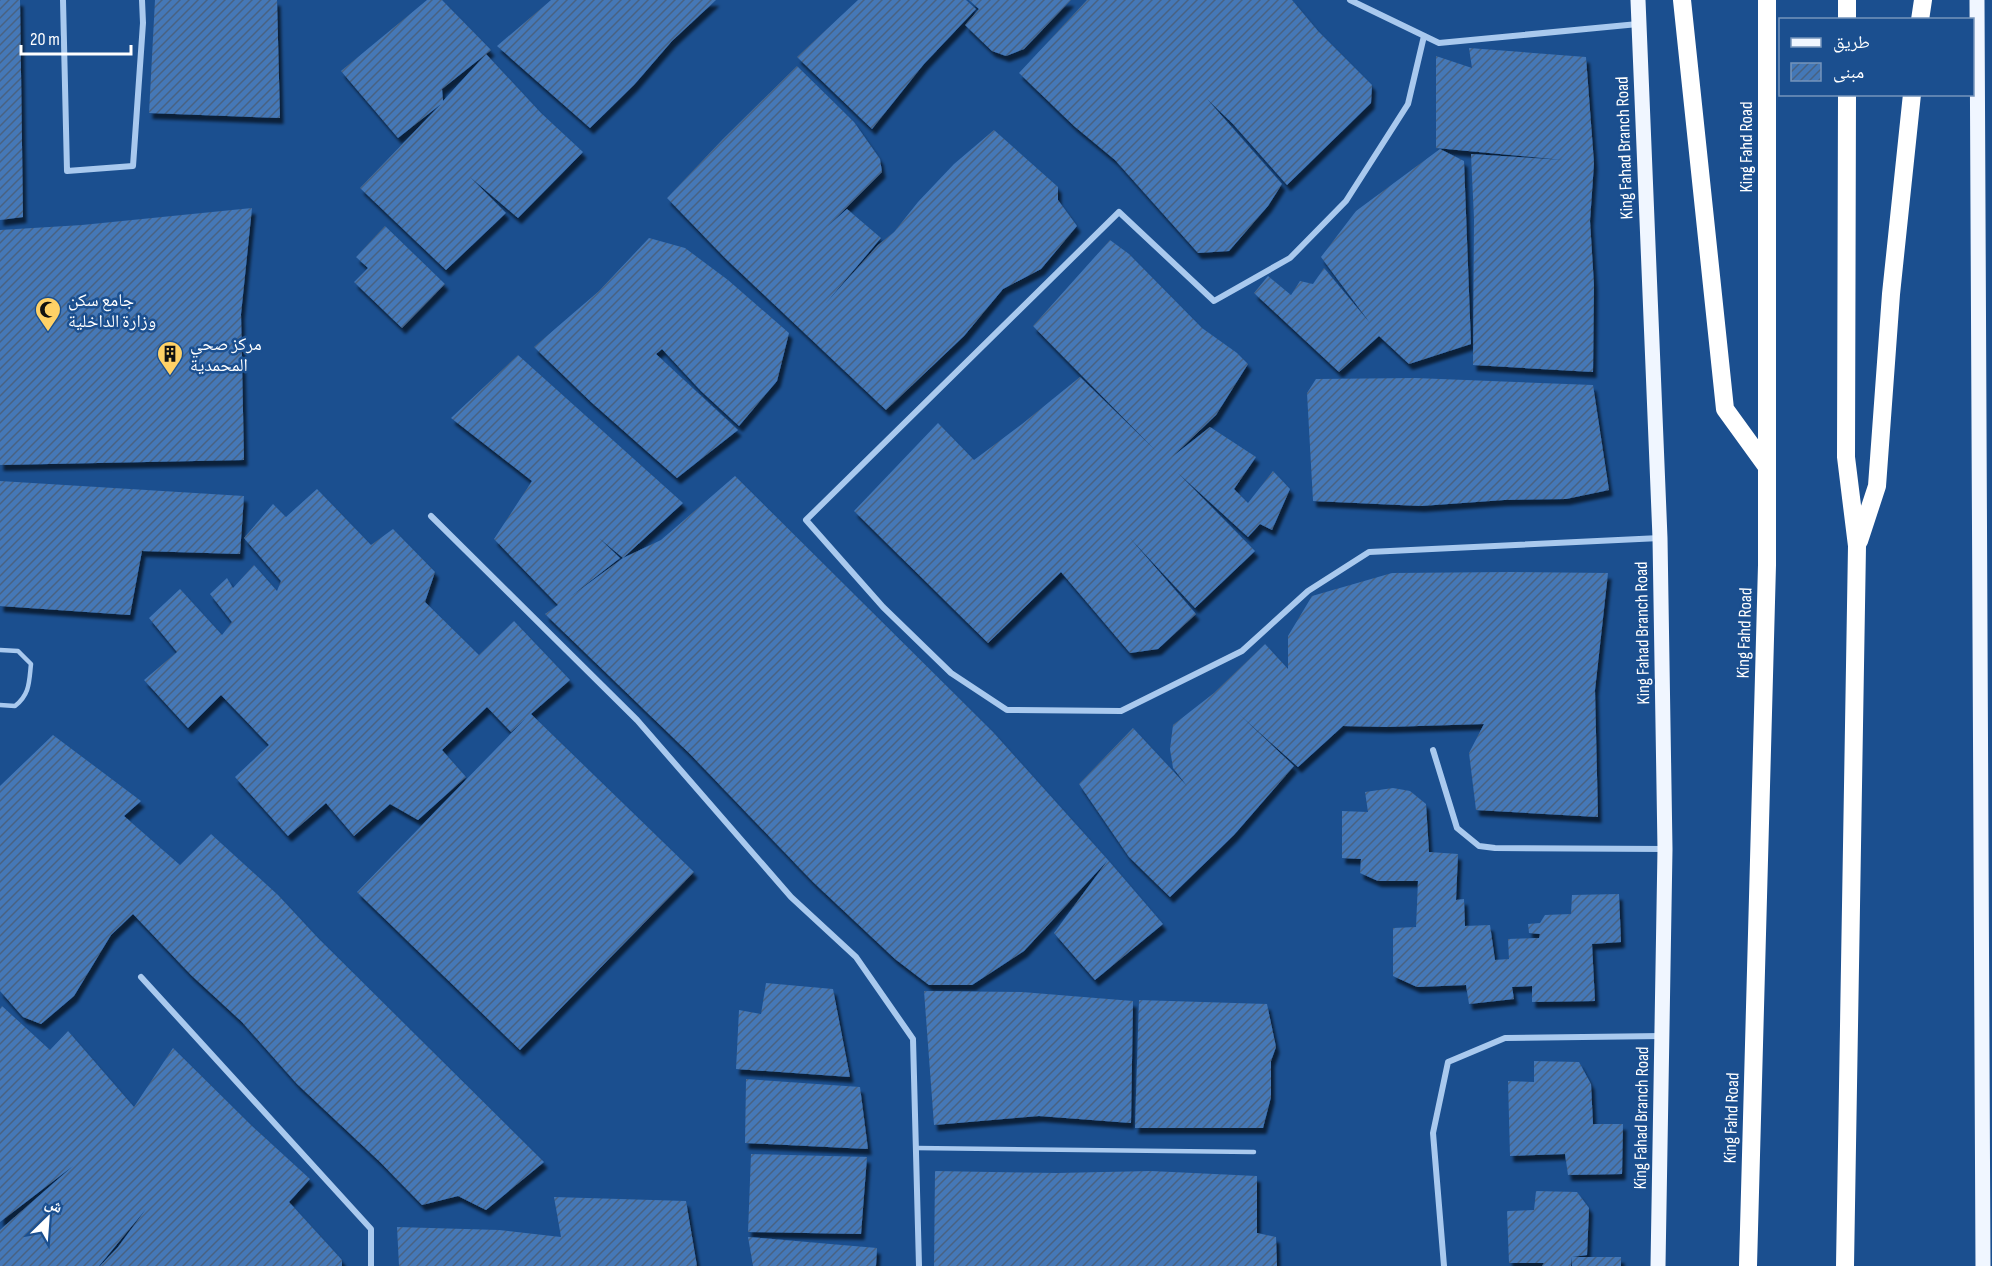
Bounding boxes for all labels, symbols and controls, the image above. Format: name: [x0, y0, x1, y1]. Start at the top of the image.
scale bar: [21, 18, 130, 56]
legend: [1779, 18, 1974, 96]
text: 20 m: [30, 29, 60, 50]
text: طريق: [1833, 32, 1870, 53]
text: مبنى: [1833, 62, 1864, 83]
street label: King Fahad Branch Road: [1612, 76, 1637, 220]
street label: King Fahd Road: [1736, 102, 1757, 192]
place label: جامع سكن وزارة الداخلية: [68, 290, 156, 332]
mosque icon: جامع سكن وزارة الداخلية: [33, 295, 63, 333]
place label: مركز صحي المحمدية: [190, 334, 262, 376]
building icon: مركز صحي المحمدية: [155, 339, 185, 377]
street label: King Fahad Branch Road: [1631, 561, 1654, 705]
street label: King Fahd Road: [1732, 587, 1757, 679]
street label: King Fahad Branch Road: [1630, 1046, 1653, 1190]
street label: King Fahd Road: [1719, 1072, 1744, 1164]
north arrow: [18, 1188, 78, 1248]
text: ش: [42, 1194, 65, 1218]

